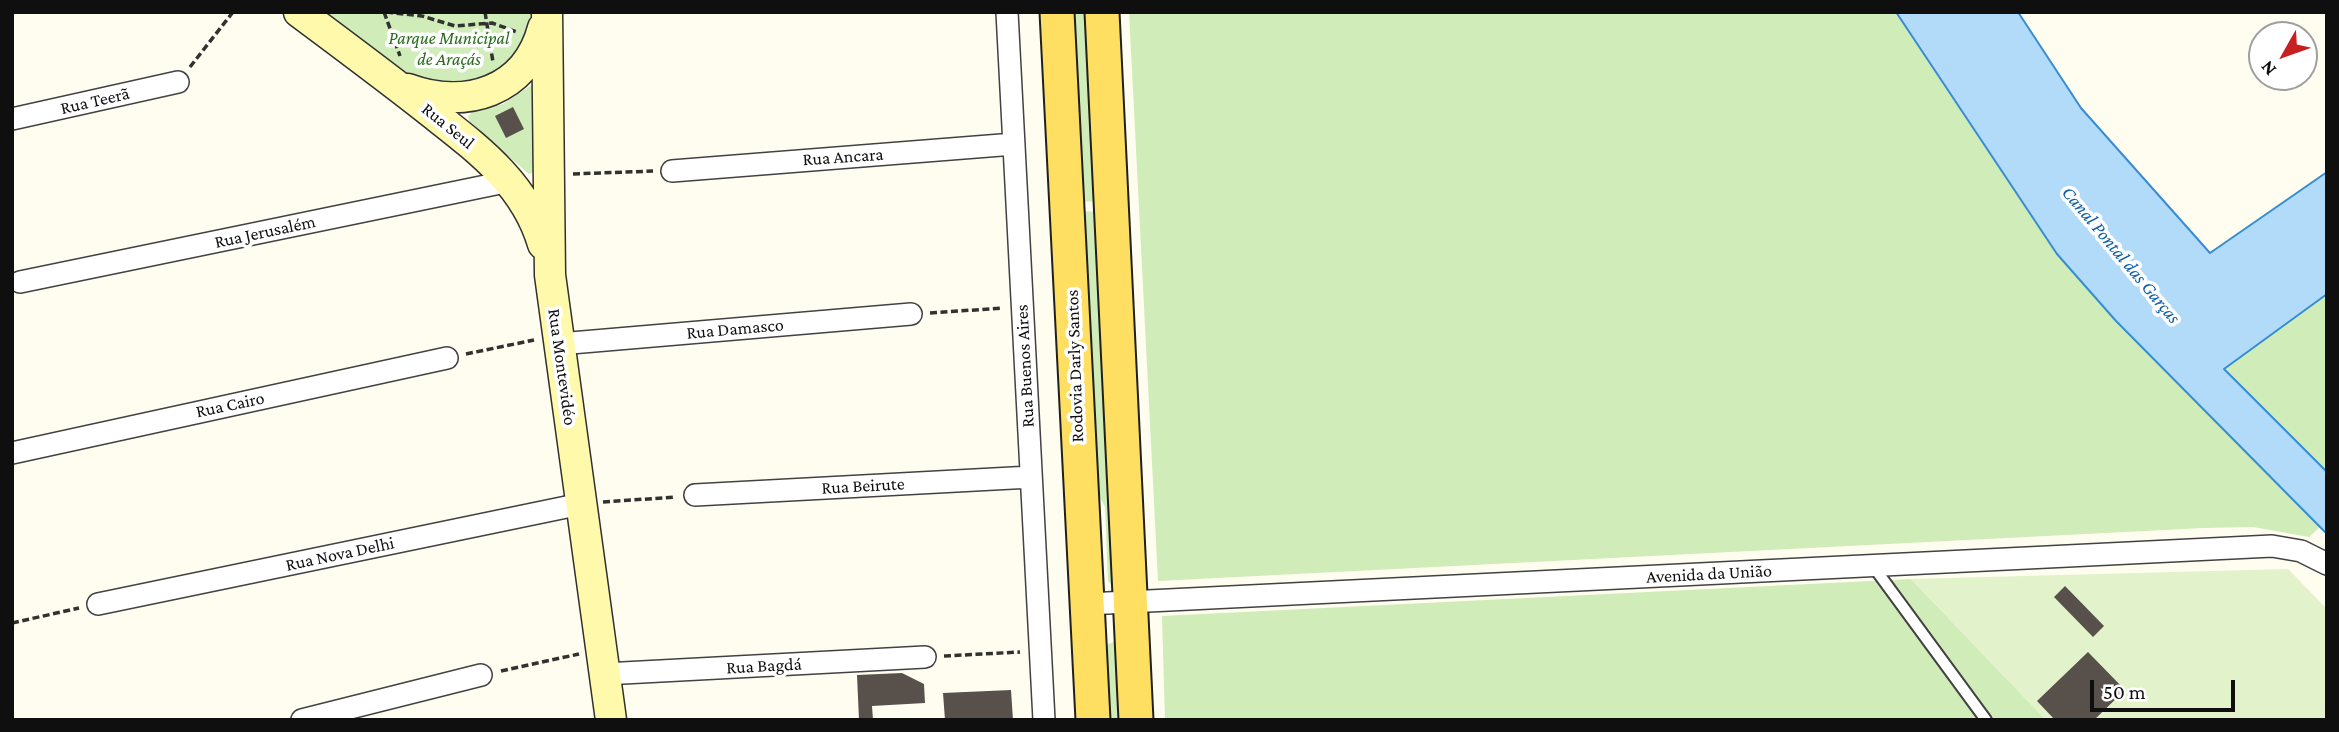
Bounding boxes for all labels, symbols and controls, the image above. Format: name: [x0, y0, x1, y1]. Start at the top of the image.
north arrow: [2248, 21, 2318, 91]
park label: Parque Municipal de Araçás: [389, 27, 509, 70]
text: N: [2256, 57, 2280, 80]
street label: Rua Teerã: [58, 83, 132, 119]
street label: Rua Seul: [417, 98, 479, 154]
street label: Rua Ancara: [802, 143, 884, 171]
water label: Canal Pontal das Garças: [2057, 182, 2185, 328]
street label: Rua Jerusalém: [213, 211, 317, 253]
street label: Rodovia Darly Santos: [1062, 289, 1088, 443]
street label: Rua Buenos Aires: [1011, 304, 1039, 428]
street label: Rua Montevidéo: [543, 307, 581, 427]
street label: Rua Damasco: [685, 314, 785, 344]
street label: Rua Cairo: [194, 387, 266, 423]
street label: Rua Beirute: [821, 473, 905, 499]
street label: Rua Nova Delhi: [284, 532, 396, 576]
street label: Avenida da União: [1646, 560, 1772, 588]
street label: Rua Bagdá: [726, 653, 802, 679]
scale bar: [2094, 666, 2239, 710]
text: 50 m: [2103, 680, 2146, 704]

